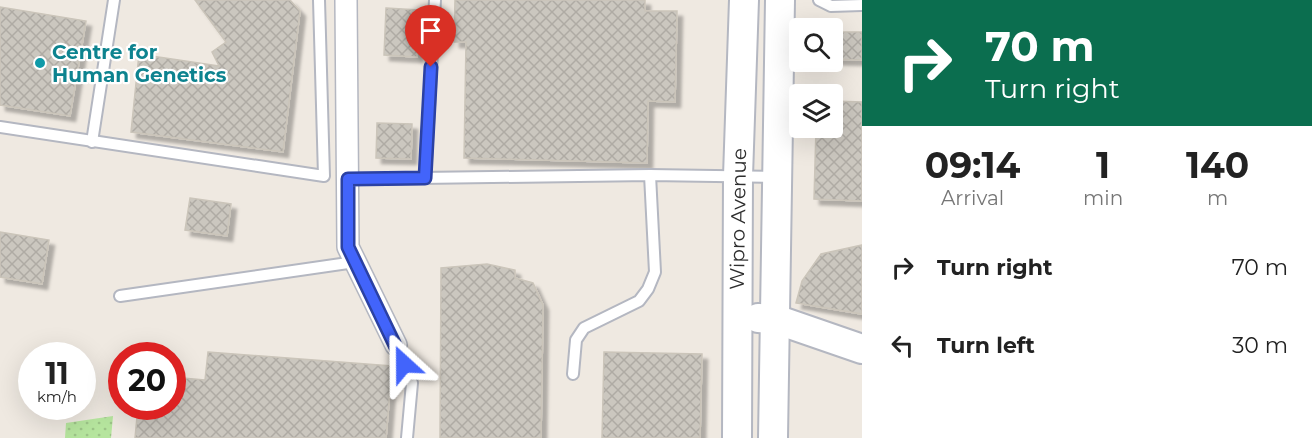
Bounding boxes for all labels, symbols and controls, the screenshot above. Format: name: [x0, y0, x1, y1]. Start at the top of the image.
pin: [405, 5, 456, 67]
icon: arrive: [414, 14, 447, 47]
map controls: [789, 18, 843, 138]
button: search: [789, 18, 843, 72]
text: 70 m: [985, 20, 1095, 72]
icon: right: [886, 24, 964, 102]
place label: Centre for Human Genetics: [52, 40, 227, 87]
marker: Centre for Human Genetics: [33, 56, 47, 70]
text: Turn right: [985, 72, 1120, 105]
button: layers: [789, 84, 843, 138]
text: 09:14: [925, 143, 1020, 187]
text: 1: [1096, 143, 1110, 187]
text: 140: [1186, 143, 1249, 187]
street label: Wipro Avenue: [725, 148, 751, 290]
text: Arrival: [941, 186, 1004, 210]
text: min: [1083, 186, 1123, 210]
text: m: [1207, 186, 1228, 210]
icon: right: [886, 251, 919, 284]
text: Turn right: [937, 254, 1052, 281]
text: 70 m: [1232, 254, 1288, 281]
icon: left: [886, 329, 919, 362]
position arrow: [372, 332, 436, 396]
text: Turn left: [937, 332, 1035, 359]
text: 30 m: [1232, 332, 1288, 359]
speed limit sign: 20: [108, 342, 186, 420]
text: 11: [45, 355, 69, 392]
text: km/h: [37, 387, 77, 406]

